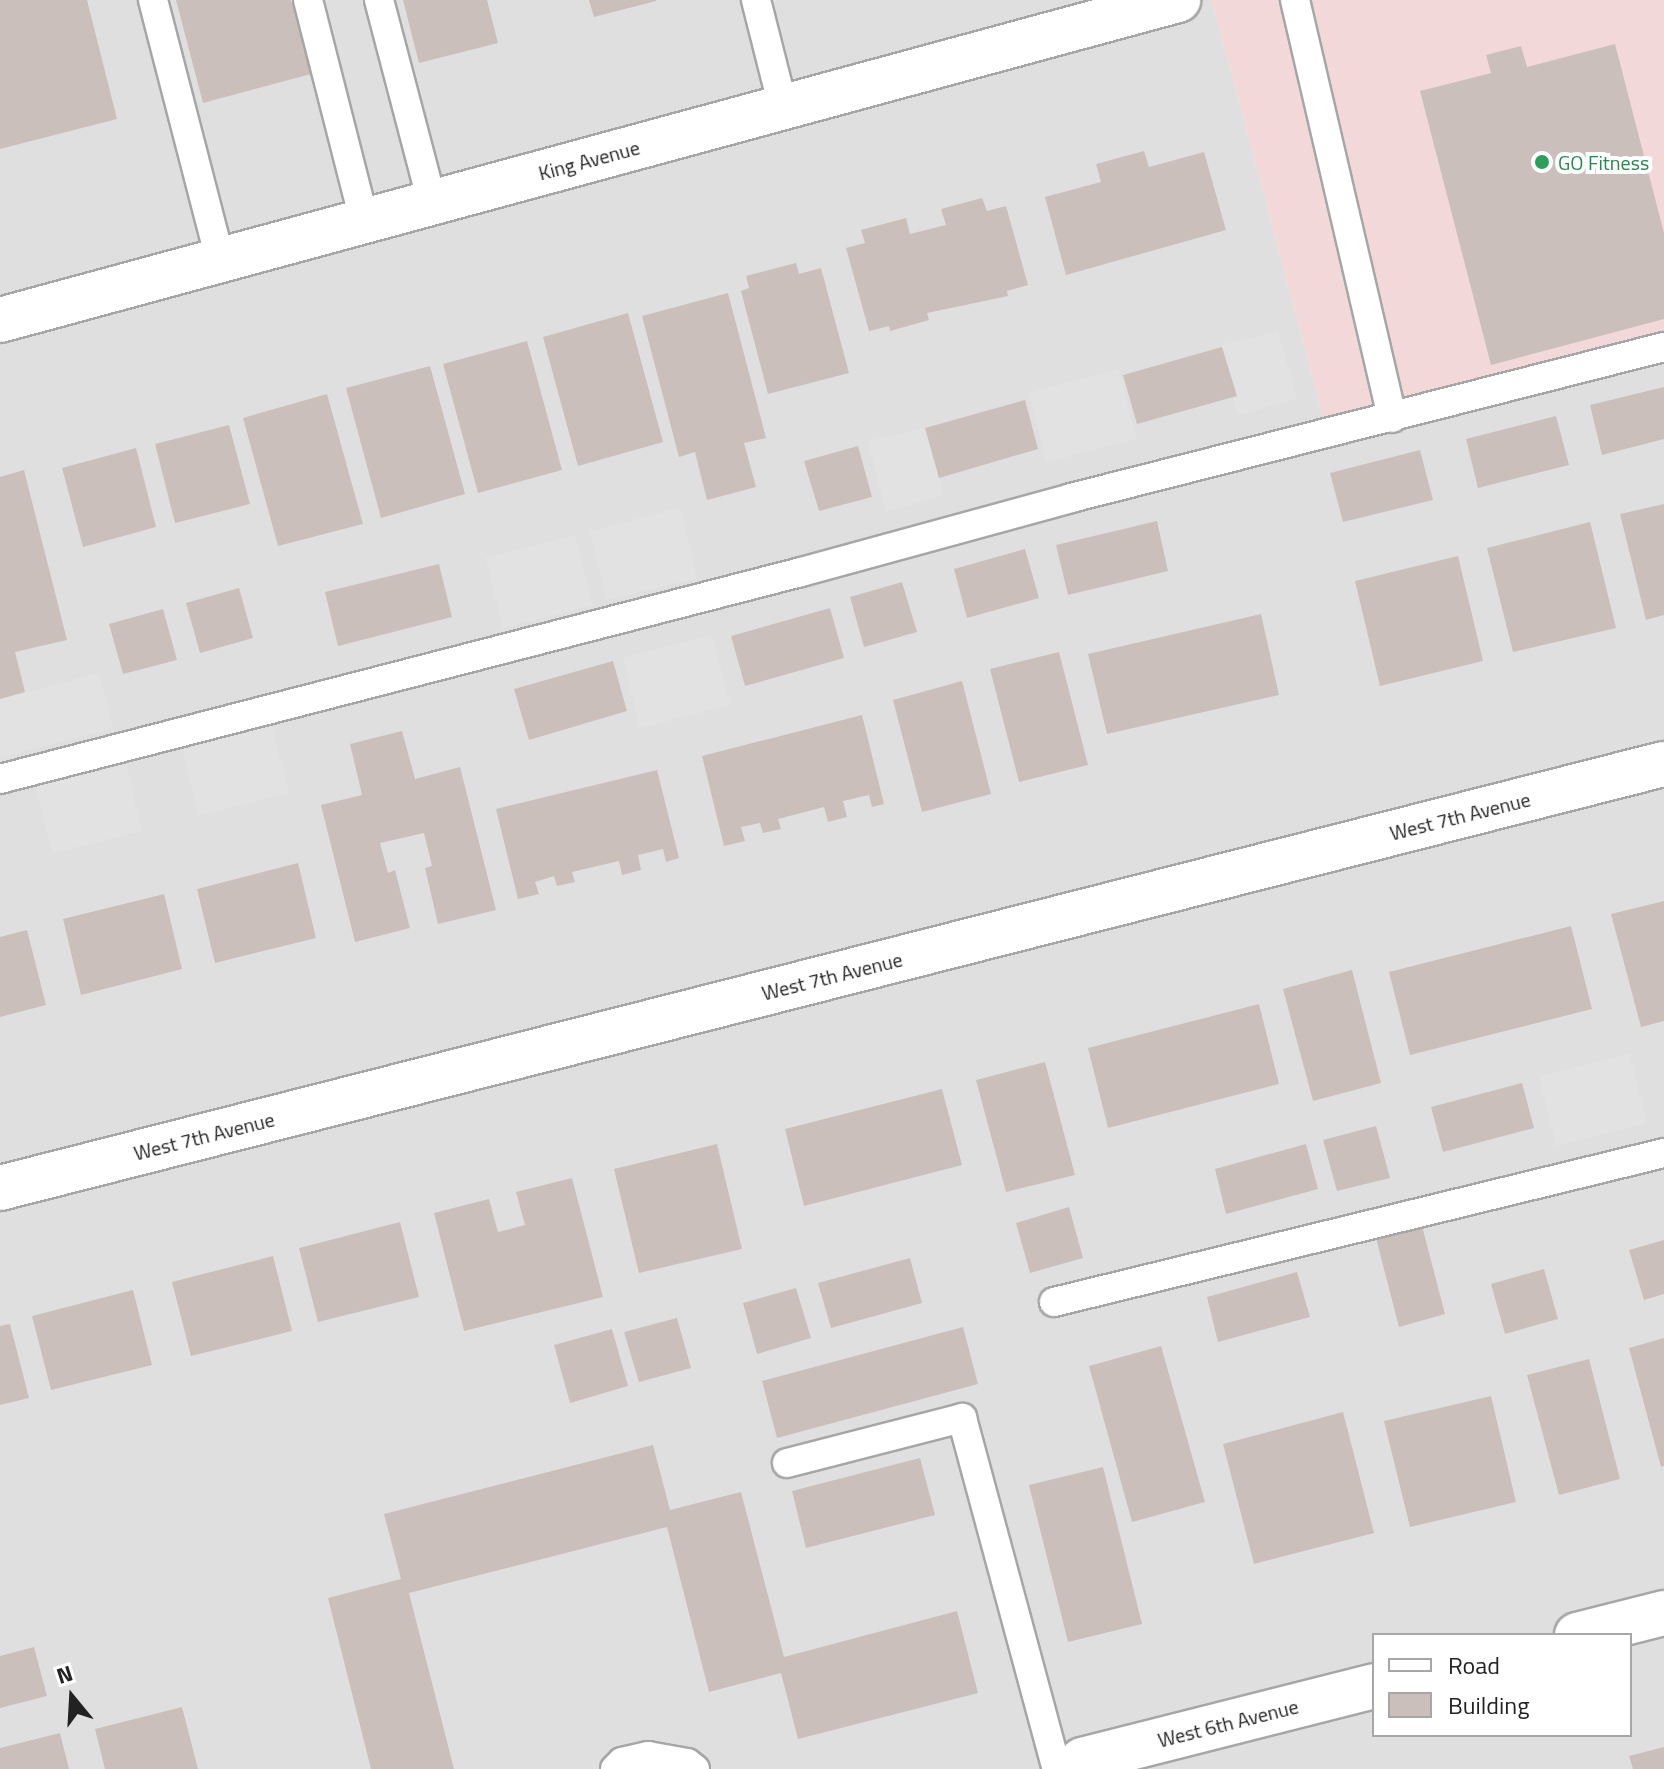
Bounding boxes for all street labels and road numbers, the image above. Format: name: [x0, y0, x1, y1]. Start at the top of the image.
street label: King Avenue: [536, 135, 642, 185]
street label: West 7th Avenue: [1387, 787, 1533, 845]
street label: West 7th Avenue: [759, 947, 905, 1005]
street label: West 7th Avenue: [131, 1107, 277, 1165]
street label: West 6th Avenue: [1155, 1694, 1301, 1752]

